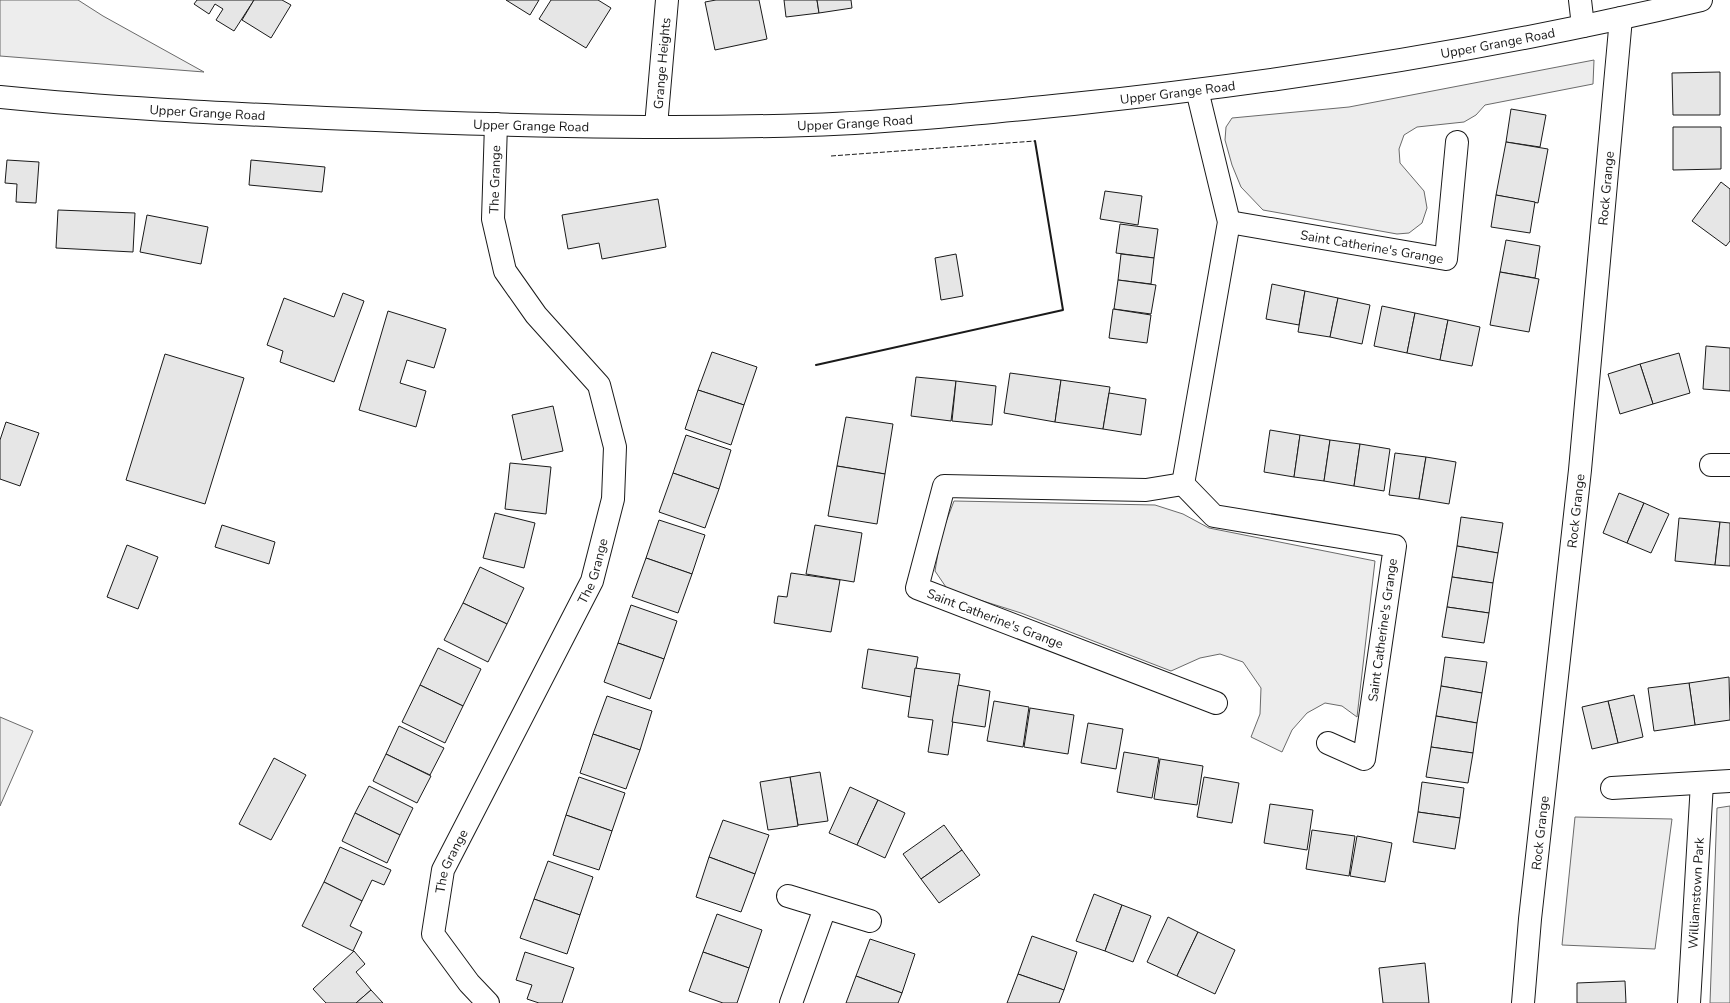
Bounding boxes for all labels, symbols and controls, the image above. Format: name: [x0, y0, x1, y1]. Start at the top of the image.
street label: Grange Heights: [650, 17, 675, 110]
street label: Upper Grange Road: [1439, 24, 1557, 63]
street label: Upper Grange Road: [1119, 77, 1236, 109]
street label: Upper Grange Road: [149, 101, 266, 125]
street label: Upper Grange Road: [797, 111, 914, 135]
street label: Upper Grange Road: [473, 116, 589, 136]
street label: The Grange: [485, 145, 505, 214]
street label: Rock Grange: [1594, 150, 1619, 226]
street label: Saint Catherine's Grange: [1299, 226, 1445, 268]
street label: Rock Grange: [1563, 473, 1590, 549]
street label: The Grange: [574, 536, 613, 607]
street label: Saint Catherine's Grange: [1364, 557, 1402, 703]
street label: Saint Catherine's Grange: [924, 585, 1066, 654]
street label: Rock Grange: [1528, 795, 1554, 871]
street label: The Grange: [431, 826, 473, 895]
street label: Williamstown Park: [1684, 837, 1709, 949]

